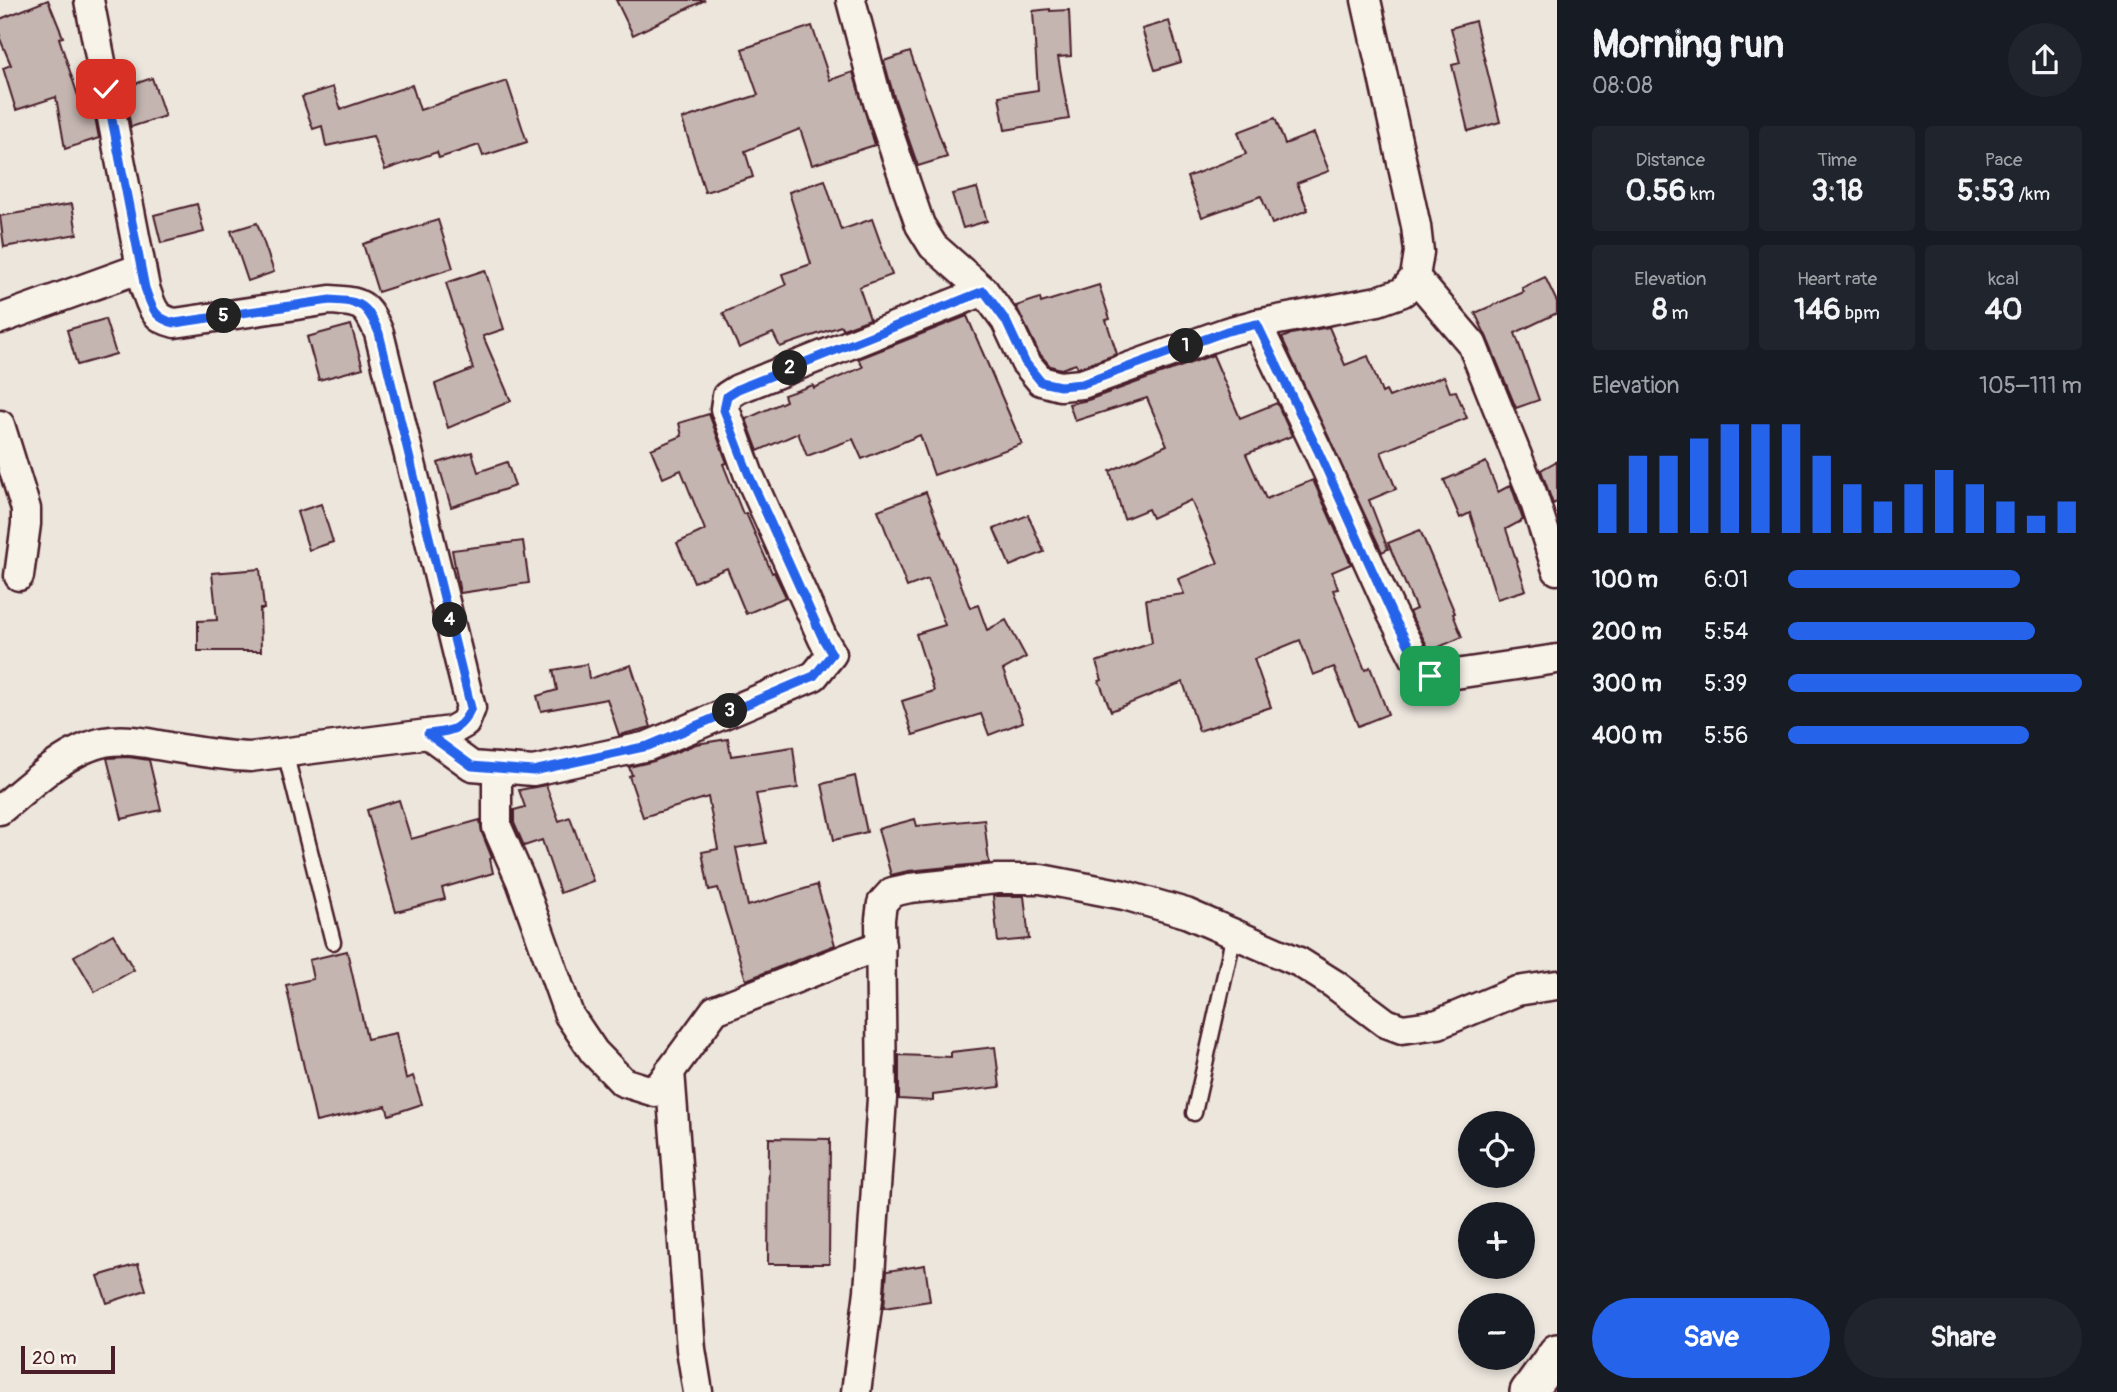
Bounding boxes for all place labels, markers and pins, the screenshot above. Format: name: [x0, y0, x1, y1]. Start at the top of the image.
pin: [76, 59, 136, 119]
pin: 5: [206, 298, 242, 334]
pin: 1: [1168, 328, 1204, 364]
pin: 2: [772, 350, 808, 386]
pin: 4: [433, 602, 468, 638]
pin: [1400, 646, 1460, 706]
pin: 3: [712, 694, 748, 728]

